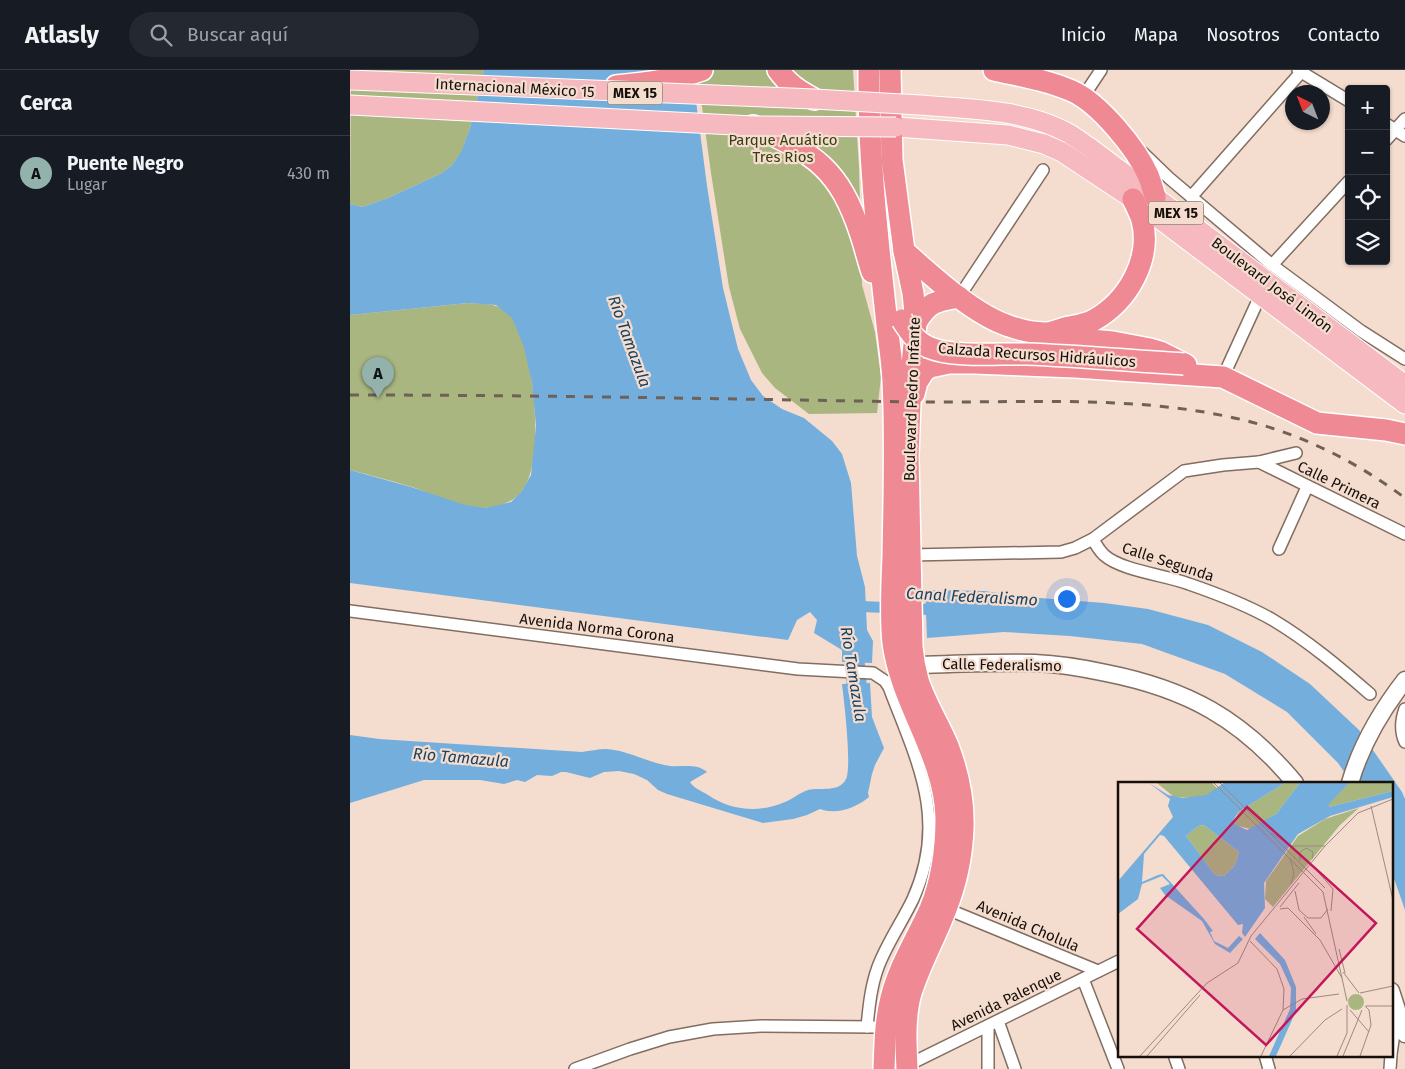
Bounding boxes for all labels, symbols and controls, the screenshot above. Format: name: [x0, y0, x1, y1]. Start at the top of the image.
search box: [129, 12, 479, 57]
text: Atlasly: [25, 21, 99, 49]
icon: search: [147, 21, 175, 49]
text: Buscar aquí: [187, 23, 288, 46]
text: Inicio: [1061, 24, 1106, 46]
text: Mapa: [1134, 24, 1178, 46]
text: Nosotros: [1206, 24, 1280, 46]
text: Contacto: [1308, 24, 1380, 46]
street label: Internacional México 15: [435, 75, 595, 101]
road number: MEX 15: [608, 82, 662, 104]
north arrow: [1285, 85, 1330, 130]
map controls: [1345, 85, 1390, 265]
button: +: [1345, 85, 1390, 130]
text: Cerca: [20, 90, 72, 116]
button: −: [1345, 130, 1390, 175]
park label: Parque Acuático Tres Rios: [728, 131, 838, 166]
text: Puente Negro: [67, 152, 184, 175]
text: A: [31, 164, 41, 183]
text: 430 m: [287, 164, 330, 183]
text: Lugar: [67, 175, 107, 194]
button: locate: [1345, 175, 1390, 220]
road number: MEX 15: [1148, 202, 1204, 224]
button: layers: [1345, 220, 1390, 265]
street label: Boulevard José Limón: [1208, 234, 1336, 336]
water label: Río Tamazula: [604, 293, 655, 390]
street label: Boulevard Pedro Infante: [900, 317, 924, 481]
street label: Calzada Recursos Hidráulicos: [937, 339, 1137, 371]
pin: A: [362, 357, 394, 398]
street label: Calle Primera: [1295, 457, 1383, 513]
street label: Calle Segunda: [1120, 539, 1216, 585]
water label: Canal Federalismo: [906, 584, 1038, 609]
your location: [1054, 586, 1080, 612]
street label: Avenida Norma Corona: [519, 610, 675, 646]
water label: Río Tamazula: [837, 625, 870, 723]
street label: Calle Federalismo: [942, 655, 1062, 675]
water label: Río Tamazula: [412, 744, 510, 771]
inset map: [1118, 782, 1392, 1056]
street label: Avenida Cholula: [974, 896, 1082, 956]
street label: Avenida Palenque: [948, 965, 1064, 1035]

